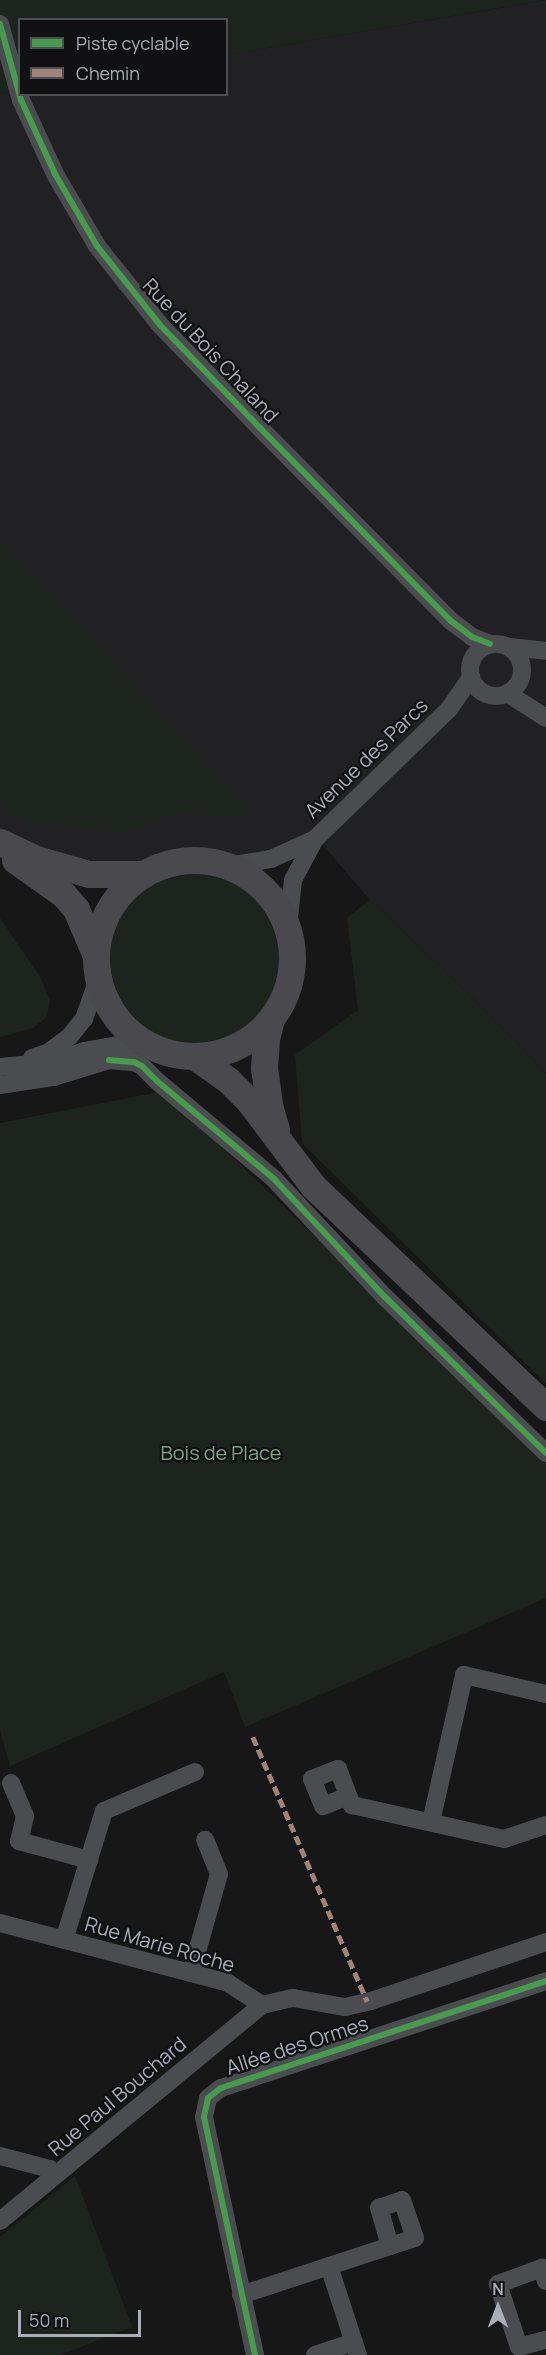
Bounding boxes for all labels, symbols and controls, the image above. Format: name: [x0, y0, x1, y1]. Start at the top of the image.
legend: [18, 18, 228, 96]
text: Piste cyclable: [76, 31, 190, 55]
text: Chemin: [76, 61, 140, 85]
street label: Rue du Bois Chaland: [138, 273, 284, 427]
street label: Avenue des Parcs: [299, 693, 433, 823]
park label: Bois de Place: [160, 1440, 282, 1464]
street label: Rue Marie Roche: [82, 1911, 238, 1977]
street label: Allée des Ormes: [223, 2011, 371, 2079]
street label: Rue Paul Bouchard: [43, 2031, 191, 2161]
north arrow: [468, 2277, 528, 2337]
text: N: [492, 2278, 504, 2300]
scale bar: [21, 2298, 144, 2336]
text: 50 m: [29, 2308, 69, 2332]

